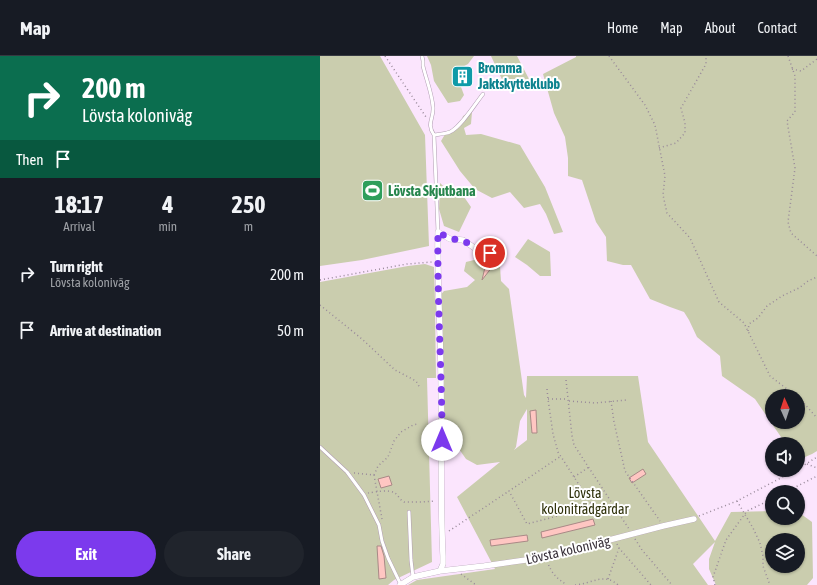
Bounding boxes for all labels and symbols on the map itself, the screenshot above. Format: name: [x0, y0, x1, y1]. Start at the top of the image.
place label: Bromma Jaktskytteklubb: [477, 60, 561, 92]
building icon: Bromma Jaktskytteklubb: [450, 63, 476, 89]
sports icon: Lövsta Skjutbana: [360, 178, 386, 204]
place label: Lövsta Skjutbana: [388, 183, 476, 199]
pin: [473, 236, 507, 270]
north arrow: [765, 389, 805, 429]
position arrow: [421, 419, 463, 461]
park label: Lövsta koloniträdgårdar: [541, 485, 630, 517]
street label: Lövsta koloniväg: [524, 533, 612, 567]

